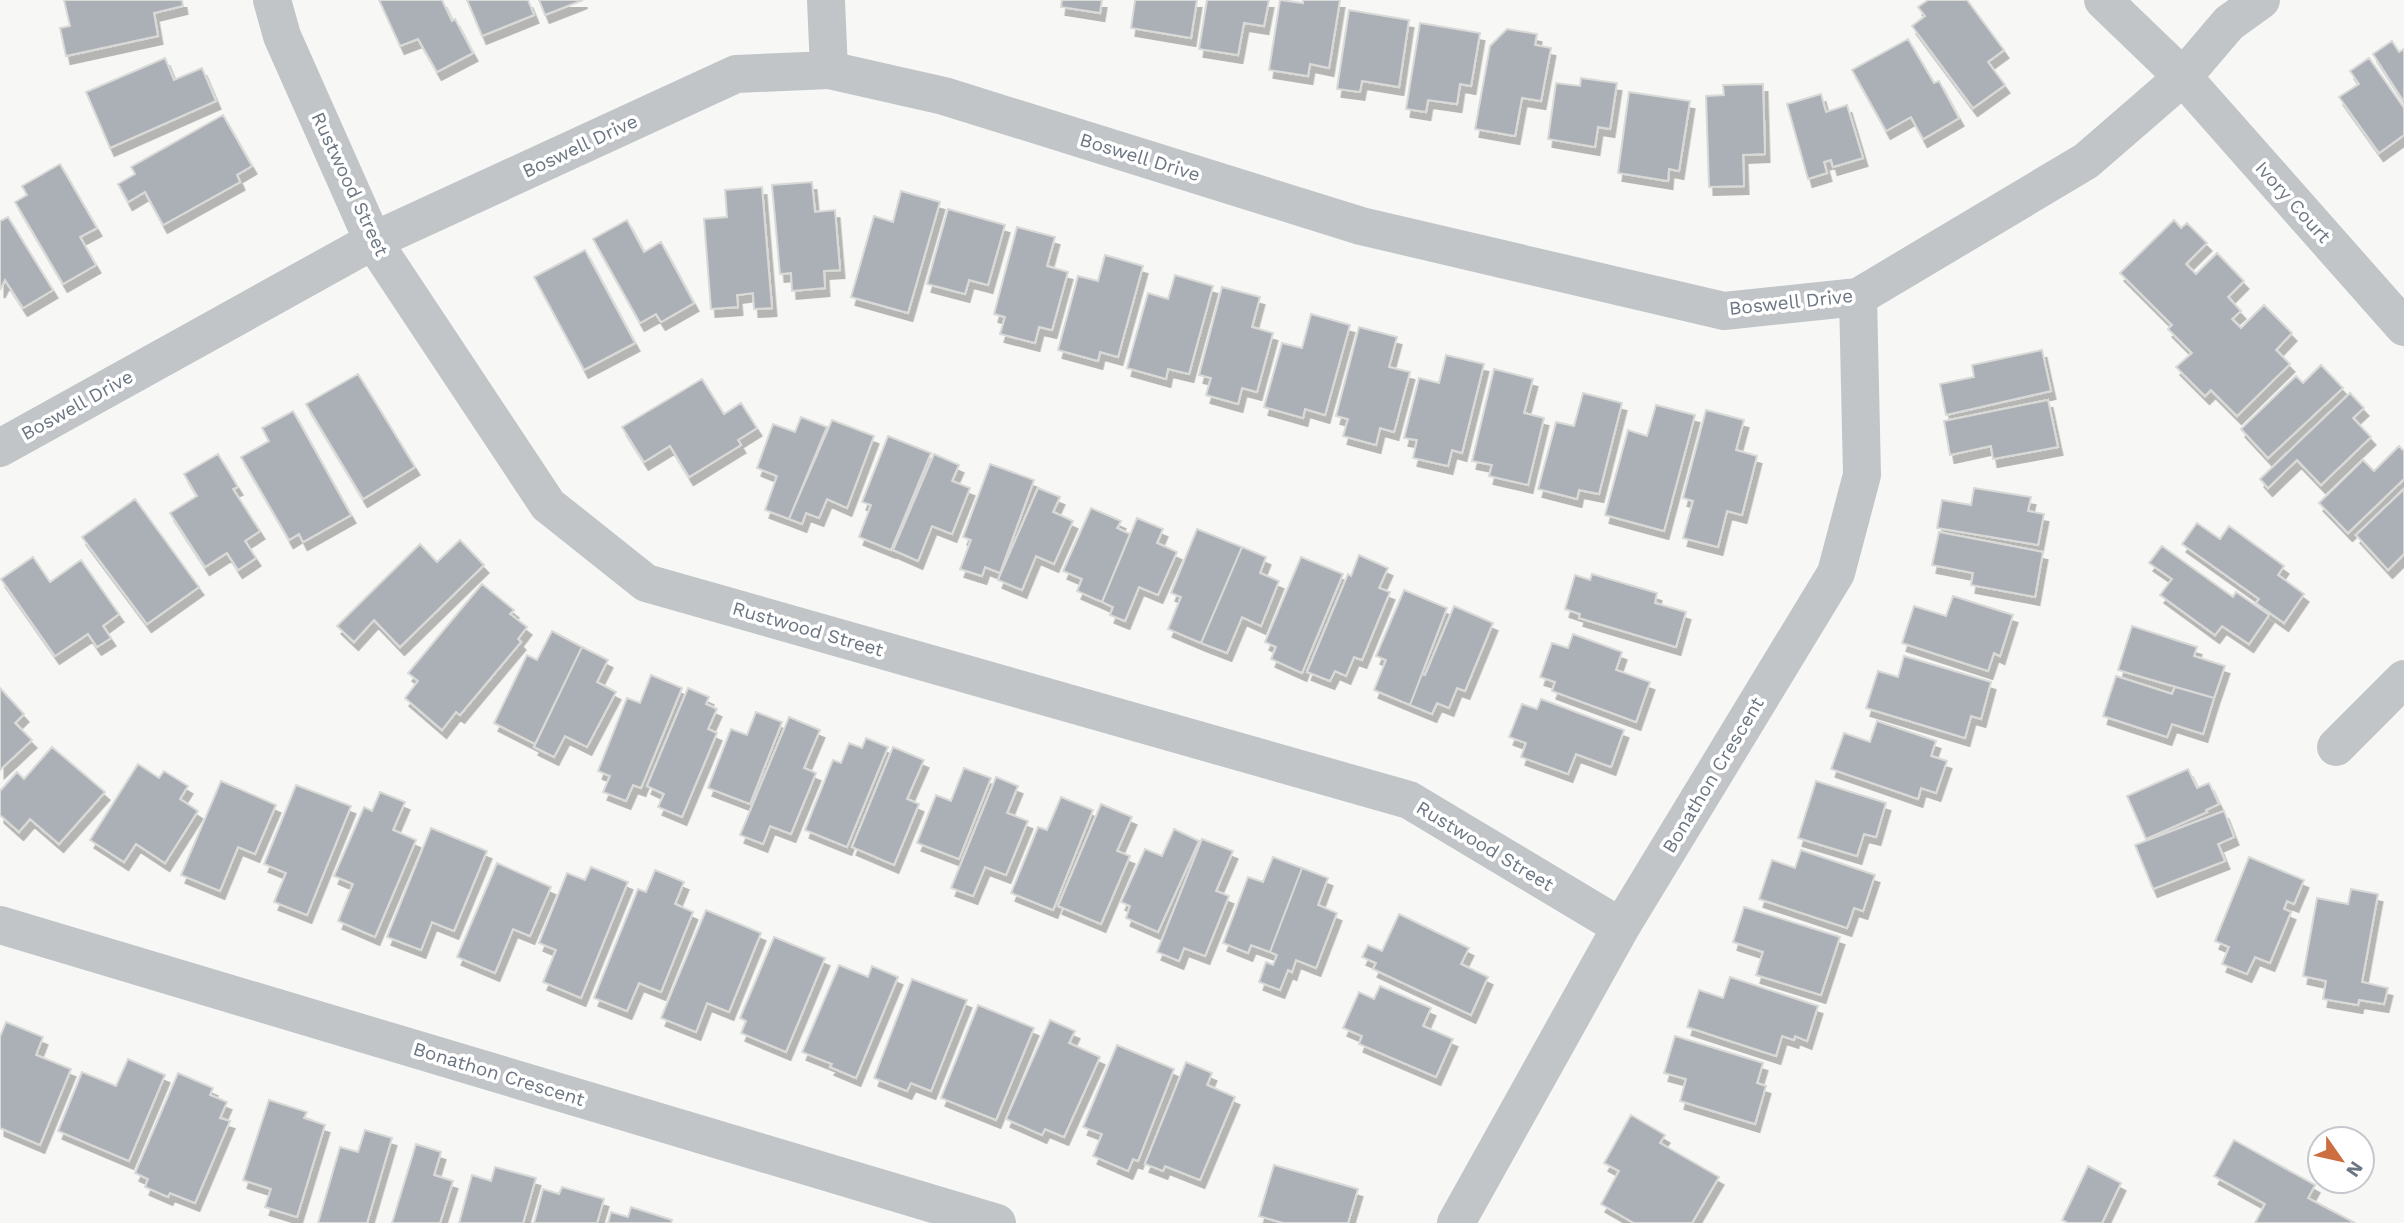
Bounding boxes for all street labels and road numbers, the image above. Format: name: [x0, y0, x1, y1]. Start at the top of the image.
street label: Rustwood Street: [307, 108, 393, 260]
street label: Boswell Drive: [519, 109, 641, 183]
street label: Boswell Drive: [1077, 128, 1203, 186]
street label: Ivory Court: [2250, 156, 2336, 248]
street label: Boswell Drive: [1728, 284, 1854, 320]
street label: Boswell Drive: [17, 365, 137, 445]
street label: Rustwood Street: [730, 596, 886, 662]
street label: Bonathon Crescent: [1657, 693, 1769, 857]
street label: Rustwood Street: [1412, 796, 1558, 896]
street label: Bonathon Crescent: [411, 1037, 587, 1111]

